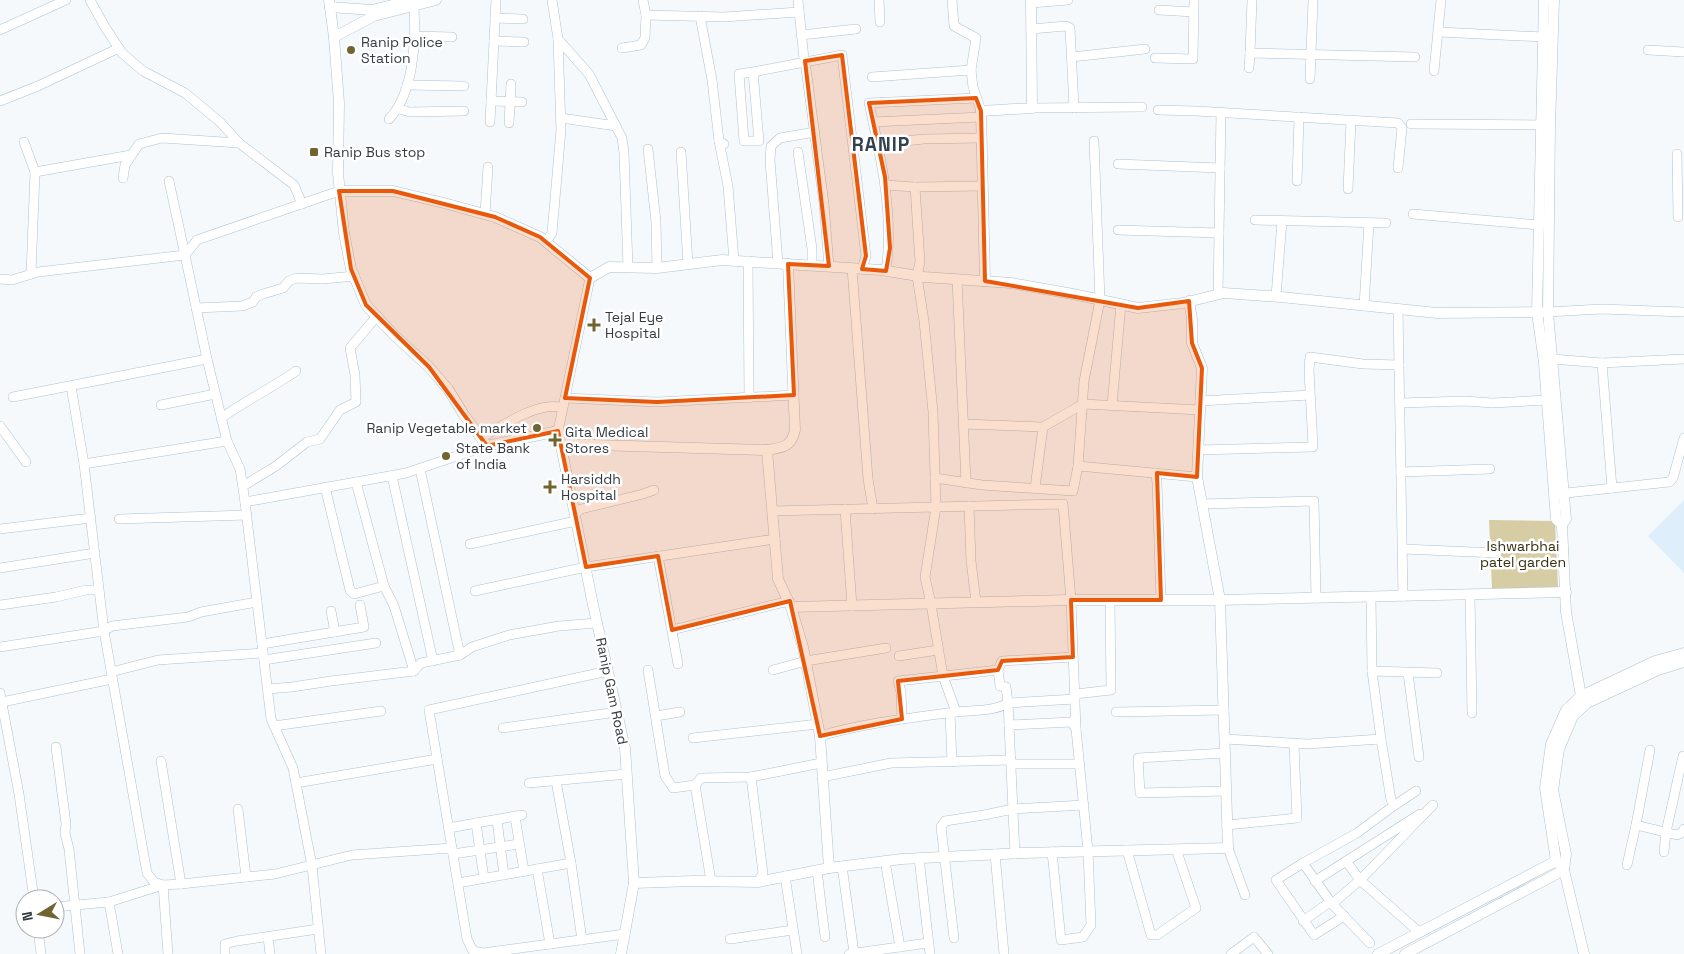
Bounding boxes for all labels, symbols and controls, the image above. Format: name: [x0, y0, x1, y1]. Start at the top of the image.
place label: Ranip Police Station: [361, 33, 443, 67]
marker: Ranip Police Station: [345, 44, 357, 56]
district label: RANIP: [852, 132, 910, 157]
place label: Ranip Bus stop: [324, 143, 425, 161]
marker: Ranip Bus stop: [308, 146, 320, 158]
place label: Tejal Eye Hospital: [605, 308, 663, 342]
marker: Tejal Eye Hospital: [587, 318, 601, 332]
place label: Ranip Vegetable market: [366, 419, 527, 437]
marker: Ranip Vegetable market: [531, 422, 543, 434]
place label: Gita Medical Stores: [565, 423, 648, 457]
marker: Gita Medical Stores: [549, 434, 561, 446]
place label: State Bank of India: [456, 439, 531, 473]
marker: State Bank of India: [440, 450, 452, 462]
place label: Harsiddh Hospital: [561, 470, 621, 504]
marker: Harsiddh Hospital: [543, 480, 557, 494]
park label: Ishwarbhai patel garden: [1480, 537, 1566, 571]
street label: Ranip Gam Road: [592, 636, 632, 746]
north arrow: [15, 889, 65, 939]
text: N: [18, 910, 37, 922]

